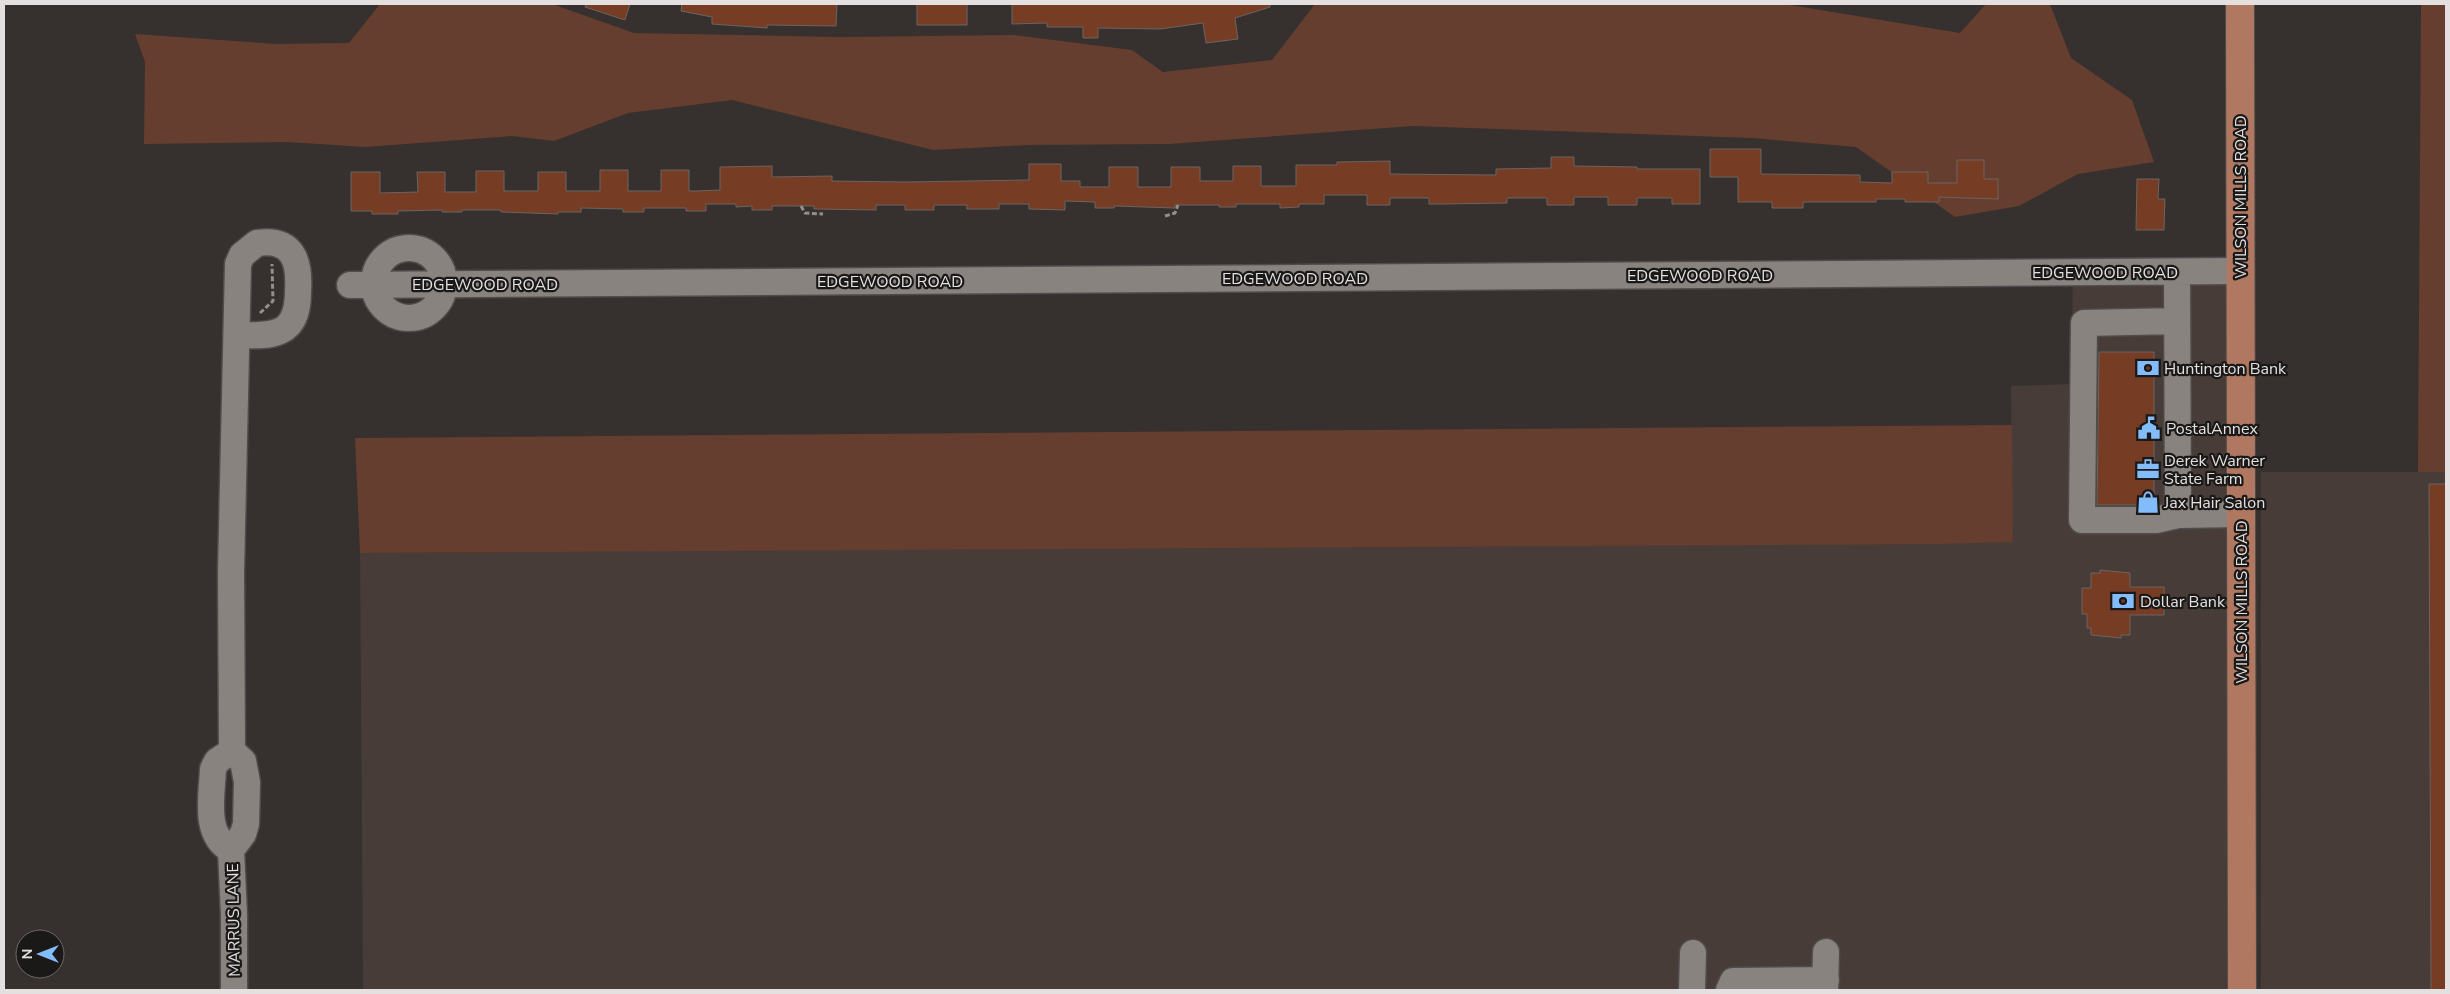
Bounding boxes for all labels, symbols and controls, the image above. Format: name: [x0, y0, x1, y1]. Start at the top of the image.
street label: WILSON MILLS ROAD: [2230, 115, 2252, 279]
street label: EDGEWOOD ROAD: [2032, 262, 2178, 284]
street label: EDGEWOOD ROAD: [1627, 265, 1773, 287]
street label: EDGEWOOD ROAD: [1222, 268, 1368, 290]
street label: EDGEWOOD ROAD: [817, 271, 963, 293]
street label: EDGEWOOD ROAD: [412, 274, 558, 296]
bank icon: Huntington Bank: [2135, 355, 2161, 381]
place label: Huntington Bank: [2164, 358, 2287, 380]
public building icon: PostalAnnex: [2136, 415, 2162, 441]
place label: PostalAnnex: [2166, 418, 2258, 440]
place label: Derek Warner State Farm: [2164, 450, 2265, 490]
office icon: Derek Warner State Farm: [2135, 456, 2161, 482]
shop icon: Jax Hair Salon: [2135, 489, 2161, 515]
place label: Jax Hair Salon: [2163, 492, 2265, 514]
street label: WILSON MILLS ROAD: [2231, 520, 2253, 684]
bank icon: Dollar Bank: [2110, 588, 2136, 614]
place label: Dollar Bank: [2140, 591, 2226, 613]
street label: MARRUS LANE: [222, 863, 246, 977]
north arrow: [15, 929, 65, 979]
text: N: [18, 949, 37, 959]

